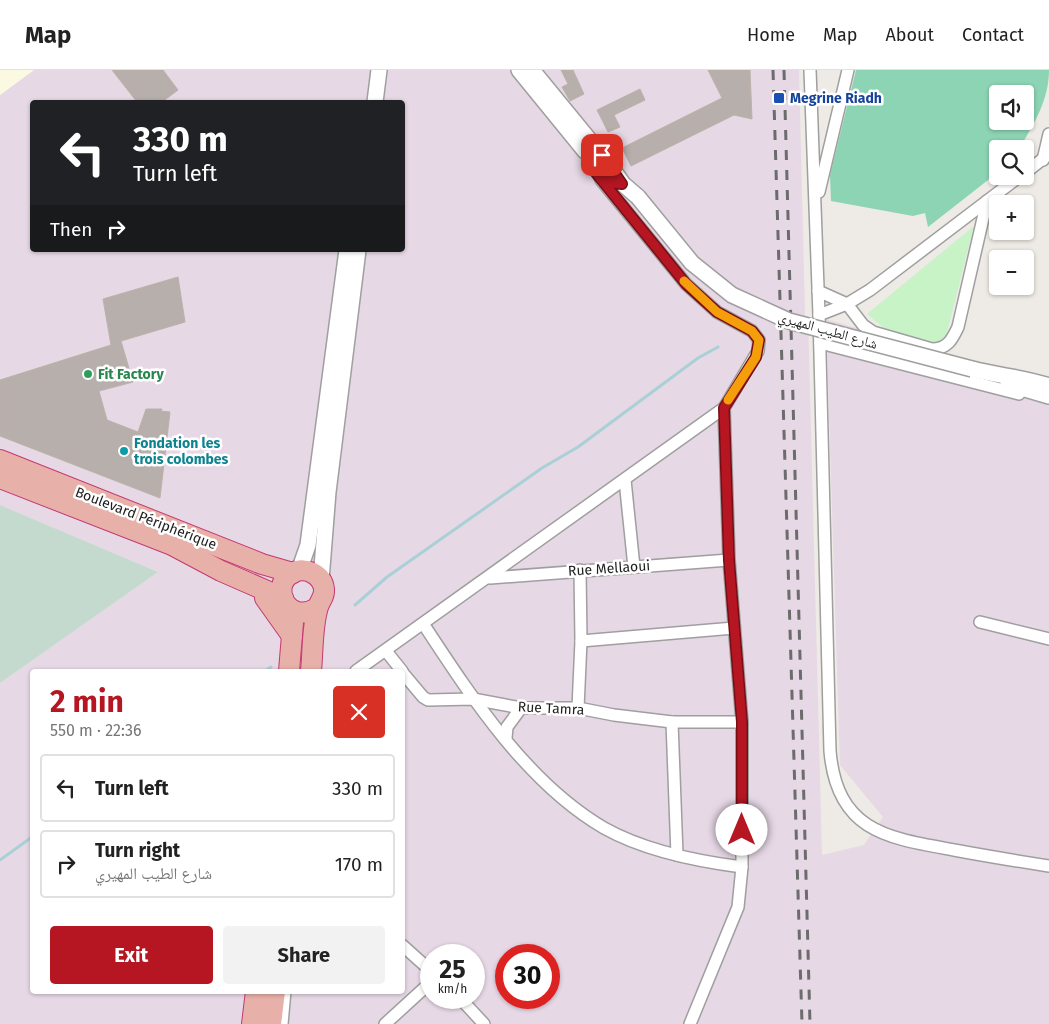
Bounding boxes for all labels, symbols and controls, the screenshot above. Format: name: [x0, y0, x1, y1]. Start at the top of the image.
text: Map: [25, 21, 71, 49]
text: Home: [747, 24, 795, 46]
text: Map: [823, 24, 857, 46]
text: About: [885, 24, 934, 46]
text: Contact: [962, 24, 1024, 46]
map controls: [989, 85, 1034, 295]
button: sound: [989, 85, 1034, 130]
place label: Megrine Riadh: [790, 90, 882, 107]
marker: Megrine Riadh: [772, 91, 786, 105]
text: 330 m: [133, 118, 228, 160]
icon: left: [50, 120, 115, 185]
pin: [581, 134, 623, 176]
button: search: [989, 140, 1034, 185]
icon: arrive: [588, 141, 616, 169]
text: Turn left: [133, 160, 217, 187]
button: +: [989, 195, 1034, 240]
icon: right: [102, 215, 130, 243]
text: Then: [50, 218, 92, 241]
button: −: [989, 250, 1034, 295]
street label: شارع الطيب المهيري: [776, 308, 879, 355]
place label: Fit Factory: [98, 366, 164, 383]
marker: Fit Factory: [82, 368, 94, 380]
place label: Fondation les trois colombes: [134, 435, 229, 468]
marker: Fondation les trois colombes: [118, 445, 130, 457]
street label: Boulevard Périphérique: [73, 484, 219, 553]
street label: Rue Mellaoui: [567, 557, 651, 580]
text: 2 min: [50, 684, 124, 720]
button: close: [333, 686, 385, 738]
street label: Rue Tamra: [517, 698, 585, 719]
text: 550 m · 22:36: [50, 721, 142, 740]
icon: left: [52, 774, 80, 802]
text: Turn left: [95, 777, 169, 800]
text: 330 m: [332, 777, 383, 800]
position arrow: [715, 803, 767, 855]
text: Turn right: [95, 839, 180, 862]
icon: right: [52, 850, 80, 878]
text: 170 m: [335, 853, 383, 876]
text: شارع الطيب المهيري: [95, 864, 212, 883]
button: Exit: [50, 926, 213, 984]
button: Share: [223, 926, 385, 984]
speed limit sign: 30: [495, 944, 560, 1009]
text: 25: [439, 955, 466, 985]
text: km/h: [438, 982, 467, 996]

